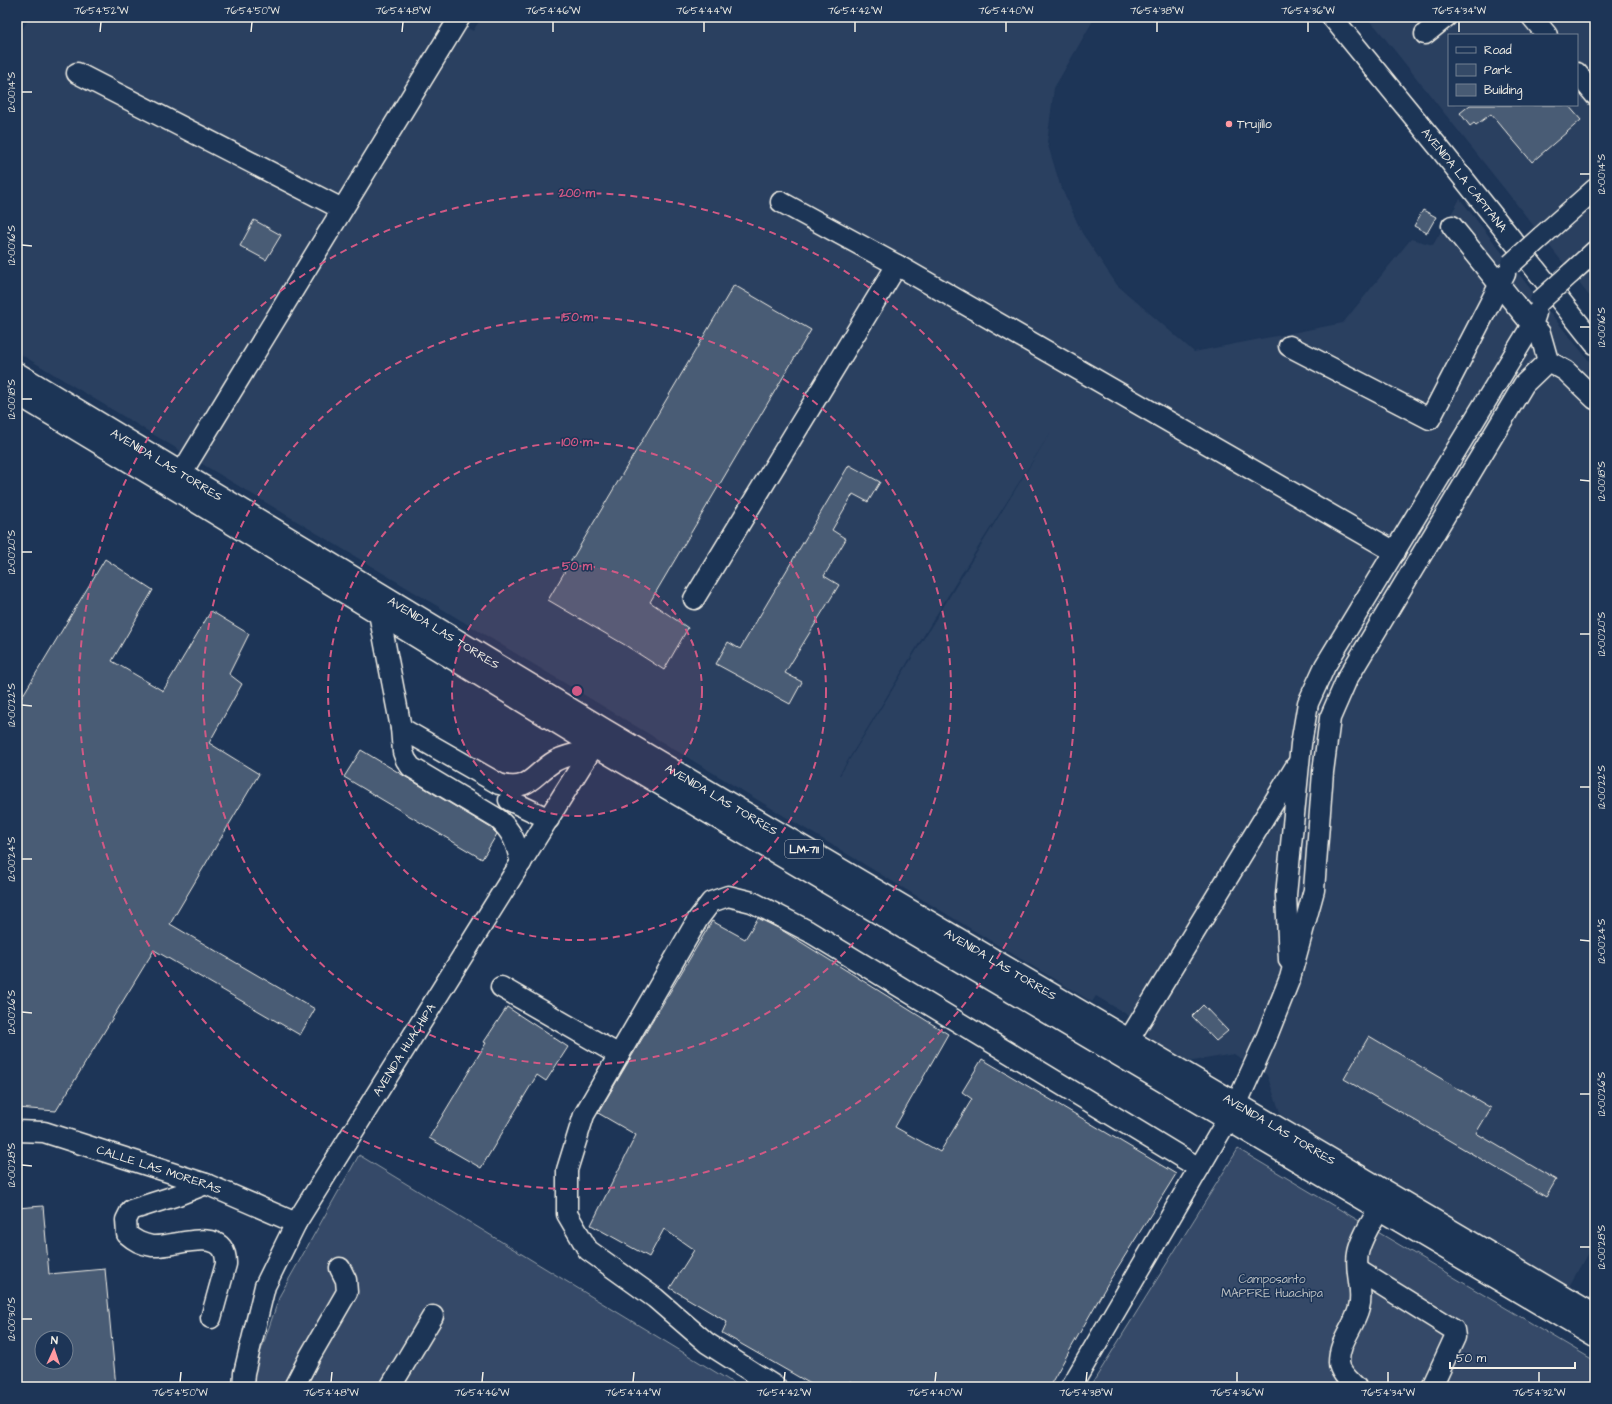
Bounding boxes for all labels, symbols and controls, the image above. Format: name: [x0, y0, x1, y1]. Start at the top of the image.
text: 76°54'52"W: [74, 4, 129, 18]
text: 76°54'50"W: [224, 4, 280, 18]
text: 76°54'48"W: [375, 4, 431, 18]
text: 76°54'46"W: [526, 4, 581, 18]
text: 76°54'44"W: [676, 4, 732, 18]
text: 76°54'42"W: [828, 4, 883, 18]
text: 76°54'40"W: [978, 4, 1034, 18]
text: 76°54'38"W: [1130, 4, 1184, 18]
text: 76°54'36"W: [1281, 4, 1335, 18]
text: 76°54'34"W: [1432, 4, 1486, 18]
legend: [1448, 34, 1578, 106]
text: Road: [1484, 42, 1512, 59]
text: Park: [1484, 62, 1512, 79]
text: 12°00'14"S: [5, 71, 19, 112]
text: Building: [1484, 82, 1522, 100]
place label: Trujillo: [1237, 116, 1272, 133]
marker: Trujillo: [1224, 119, 1234, 129]
street label: AVENIDA LA CAPITANA: [1418, 124, 1511, 236]
text: 12°00'14"S: [1595, 153, 1609, 194]
text: 200 m: [558, 185, 596, 202]
text: 12°00'16"S: [5, 225, 19, 265]
text: 12°00'16"S: [1595, 307, 1609, 347]
text: 150 m: [561, 309, 594, 326]
text: 12°00'18"S: [5, 378, 19, 419]
street label: AVENIDA LAS TORRES: [108, 424, 226, 505]
text: 100 m: [562, 434, 593, 451]
text: 12°00'18"S: [1595, 460, 1609, 501]
text: 12°00'20"S: [5, 529, 19, 574]
text: 50 m: [562, 558, 593, 575]
street label: AVENIDA LAS TORRES: [385, 592, 503, 673]
text: 12°00'20"S: [1595, 611, 1609, 656]
text: 12°00'22"S: [5, 683, 19, 727]
centre of rings: [570, 684, 584, 698]
street label: AVENIDA LAS TORRES: [662, 760, 781, 840]
text: 12°00'22"S: [1595, 765, 1609, 809]
text: 12°00'24"S: [5, 836, 19, 881]
road number: LM-711: [785, 840, 823, 858]
text: 12°00'24"S: [1595, 918, 1609, 963]
street label: AVENIDA LAS TORRES: [941, 924, 1060, 1004]
text: 12°00'26"S: [5, 989, 19, 1034]
street label: AVENIDA HUACHIPA: [369, 1000, 440, 1099]
text: 12°00'26"S: [1595, 1071, 1609, 1116]
street label: AVENIDA LAS TORRES: [1220, 1089, 1339, 1169]
street label: CALLE LAS MORERAS: [94, 1141, 225, 1198]
text: 12°00'28"S: [5, 1142, 19, 1187]
text: 12°00'28"S: [1595, 1224, 1609, 1269]
park label: Camposanto MAPFRE Huachipa: [1221, 1271, 1323, 1302]
text: 12°00'30"S: [5, 1297, 19, 1341]
north arrow: [34, 1330, 74, 1370]
text: N: [51, 1333, 58, 1348]
scale bar: [1450, 1344, 1575, 1370]
text: 50 m: [1456, 1350, 1487, 1367]
text: 76°54'50"W: [152, 1386, 208, 1400]
text: 76°54'48"W: [303, 1386, 359, 1400]
text: 76°54'46"W: [455, 1386, 510, 1400]
text: 76°54'44"W: [605, 1386, 661, 1400]
text: 76°54'42"W: [757, 1386, 812, 1400]
text: 76°54'40"W: [907, 1386, 963, 1400]
text: 76°54'38"W: [1059, 1386, 1113, 1400]
text: 76°54'36"W: [1210, 1386, 1264, 1400]
text: 76°54'34"W: [1361, 1386, 1415, 1400]
text: 76°54'32"W: [1513, 1386, 1566, 1400]

